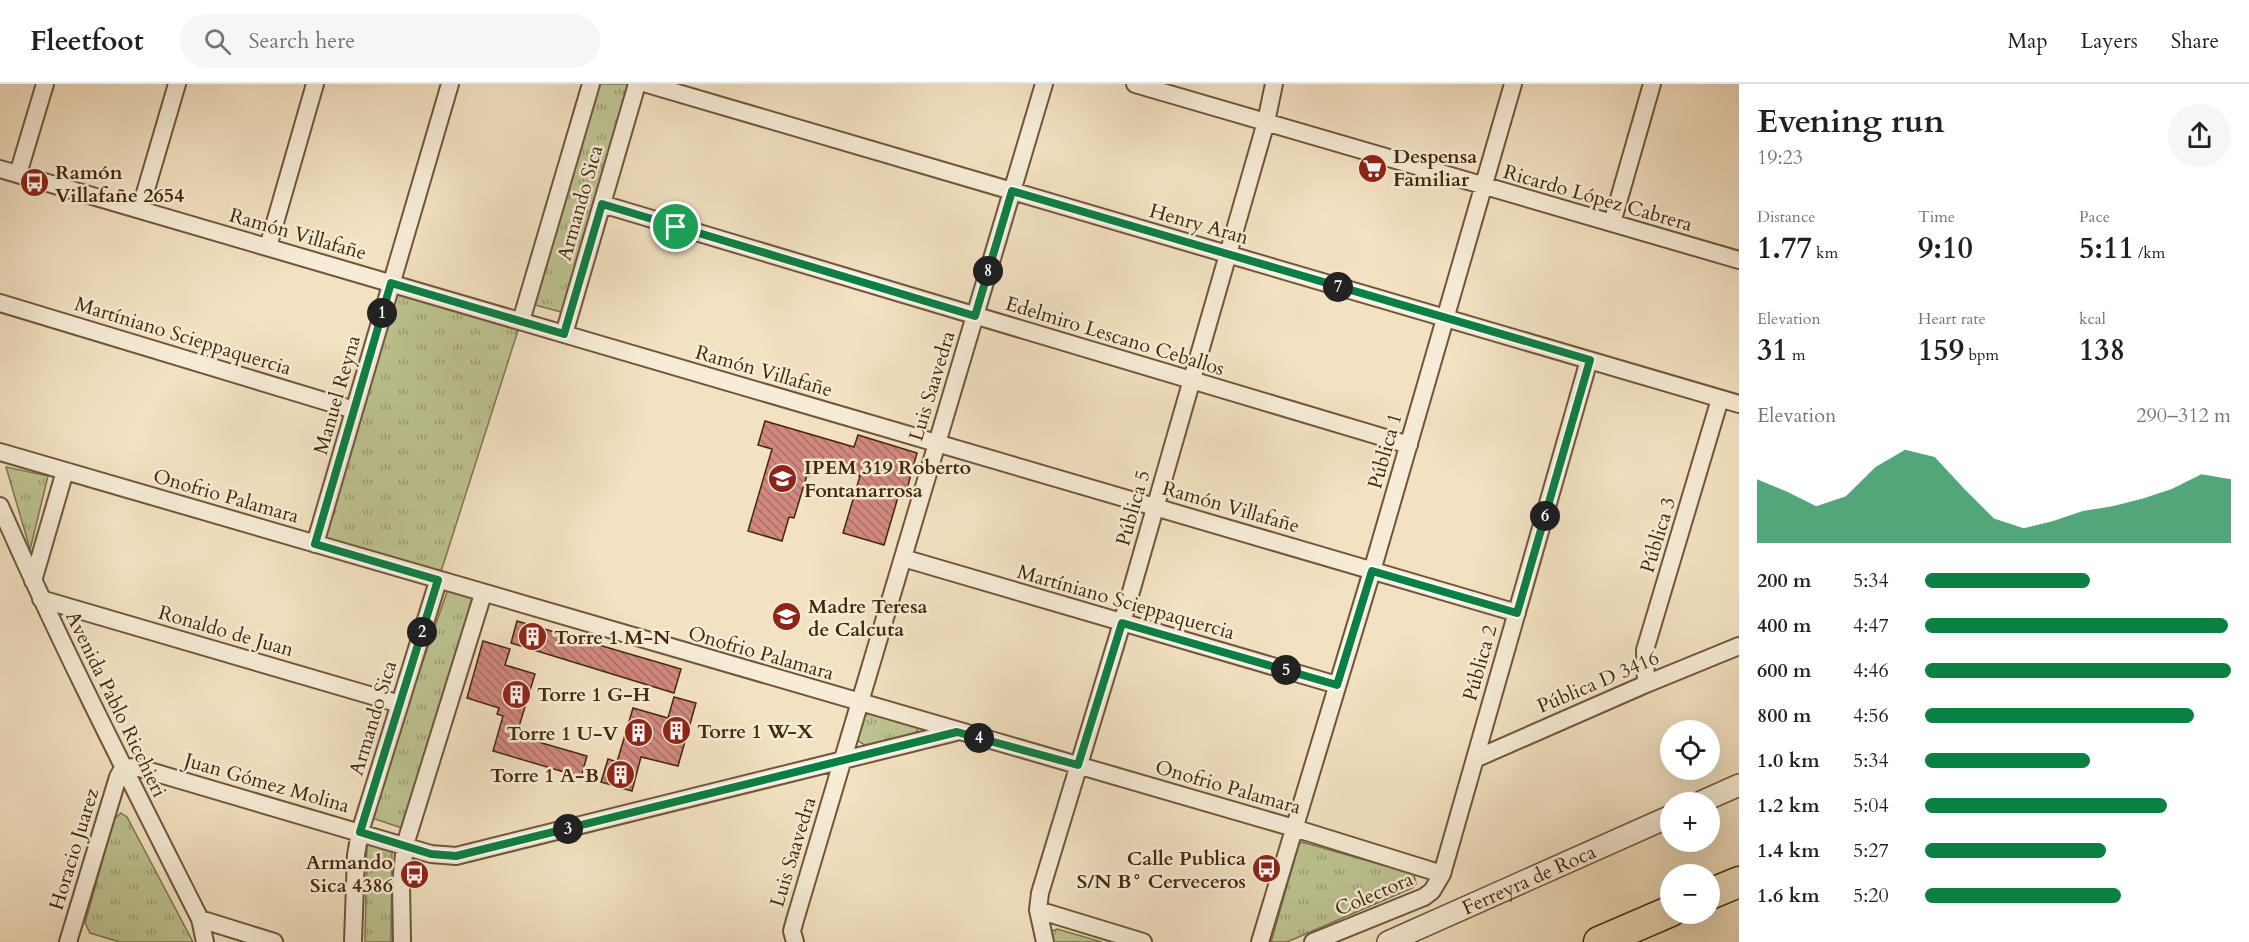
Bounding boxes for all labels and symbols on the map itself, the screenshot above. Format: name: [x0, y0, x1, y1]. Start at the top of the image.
street label: Armando Sica: [551, 142, 609, 264]
place label: Despensa Familiar: [1393, 143, 1477, 193]
supermarket icon: Despensa Familiar: [1356, 152, 1388, 184]
street label: Ricardo López Cabrera: [1500, 158, 1696, 238]
place label: Ramón Villafañe 2654: [55, 159, 184, 209]
bus stop icon: Ramón Villafañe 2654: [18, 167, 50, 199]
street label: Henry Aran: [1146, 197, 1252, 251]
pin: [650, 201, 701, 252]
street label: Ramón Villafañe: [226, 202, 370, 266]
pin: 8: [973, 256, 1003, 286]
pin: 7: [1323, 272, 1353, 302]
street label: Martíniano Scieppaquercia: [71, 290, 295, 382]
street label: Edelmiro Lescano Ceballos: [1002, 290, 1228, 382]
pin: 1: [367, 298, 397, 328]
street label: Luis Saavedra: [902, 327, 962, 444]
street label: Manuel Reyna: [307, 332, 367, 458]
street label: Ramón Villafañe: [692, 339, 836, 403]
street label: Pública 1: [1361, 410, 1409, 492]
place label: IPEM 319 Roberto Fontanarrosa: [804, 454, 971, 504]
street label: Onofrio Palamara: [150, 462, 302, 530]
school or university icon: IPEM 319 Roberto Fontanarrosa: [767, 462, 799, 494]
street label: Pública 5: [1109, 467, 1157, 549]
street label: Ramón Villafañe: [1159, 475, 1303, 539]
street label: Pública 3: [1634, 494, 1682, 576]
pin: 6: [1530, 501, 1560, 531]
street label: Martíniano Scieppaquercia: [1014, 558, 1238, 646]
place label: Madre Teresa de Calcuta: [808, 593, 928, 643]
street label: Ronaldo de Juan: [155, 599, 297, 663]
school or university icon: Madre Teresa de Calcuta: [771, 601, 803, 633]
street label: Avenida Pablo Ricchieri: [59, 606, 173, 802]
pin: 2: [407, 617, 437, 647]
street label: Onofrio Palamara: [685, 619, 837, 687]
building icon: Torre 1 M-N: [517, 621, 549, 653]
street label: Pública 2: [1456, 622, 1504, 704]
place label: Torre 1 M-N: [554, 624, 671, 651]
street label: Pública D 3416: [1533, 644, 1663, 720]
pin: 5: [1271, 655, 1301, 685]
street label: Armando Sica: [343, 657, 403, 779]
building icon: Torre 1 G-H: [500, 678, 532, 710]
place label: Torre 1 G-H: [537, 681, 651, 708]
building icon: Torre 1 W-X: [660, 715, 692, 747]
building icon: Torre 1 U-V: [623, 717, 655, 749]
place label: Torre 1 W-X: [697, 718, 814, 745]
place label: Torre 1 U-V: [507, 720, 618, 747]
pin: 4: [964, 723, 994, 753]
street label: Juan Gómez Molina: [178, 746, 353, 820]
street label: Onofrio Palamara: [1152, 753, 1304, 821]
building icon: Torre 1 A-B: [604, 759, 636, 791]
place label: Torre 1 A-B: [490, 762, 599, 789]
street label: Horacio Juarez: [43, 785, 105, 913]
street label: Luis Saavedra: [763, 793, 823, 910]
pin: 3: [553, 814, 583, 844]
street label: Ferreyra de Roca: [1458, 838, 1600, 921]
place label: Calle Publica S/N B° Cerveceros: [1077, 845, 1246, 895]
place label: Armando Sica 4386: [306, 849, 393, 899]
bus stop icon: Calle Publica S/N B° Cerveceros: [1251, 853, 1283, 885]
bus stop icon: Armando Sica 4386: [398, 858, 430, 890]
street label: Colectora: [1331, 865, 1418, 923]

